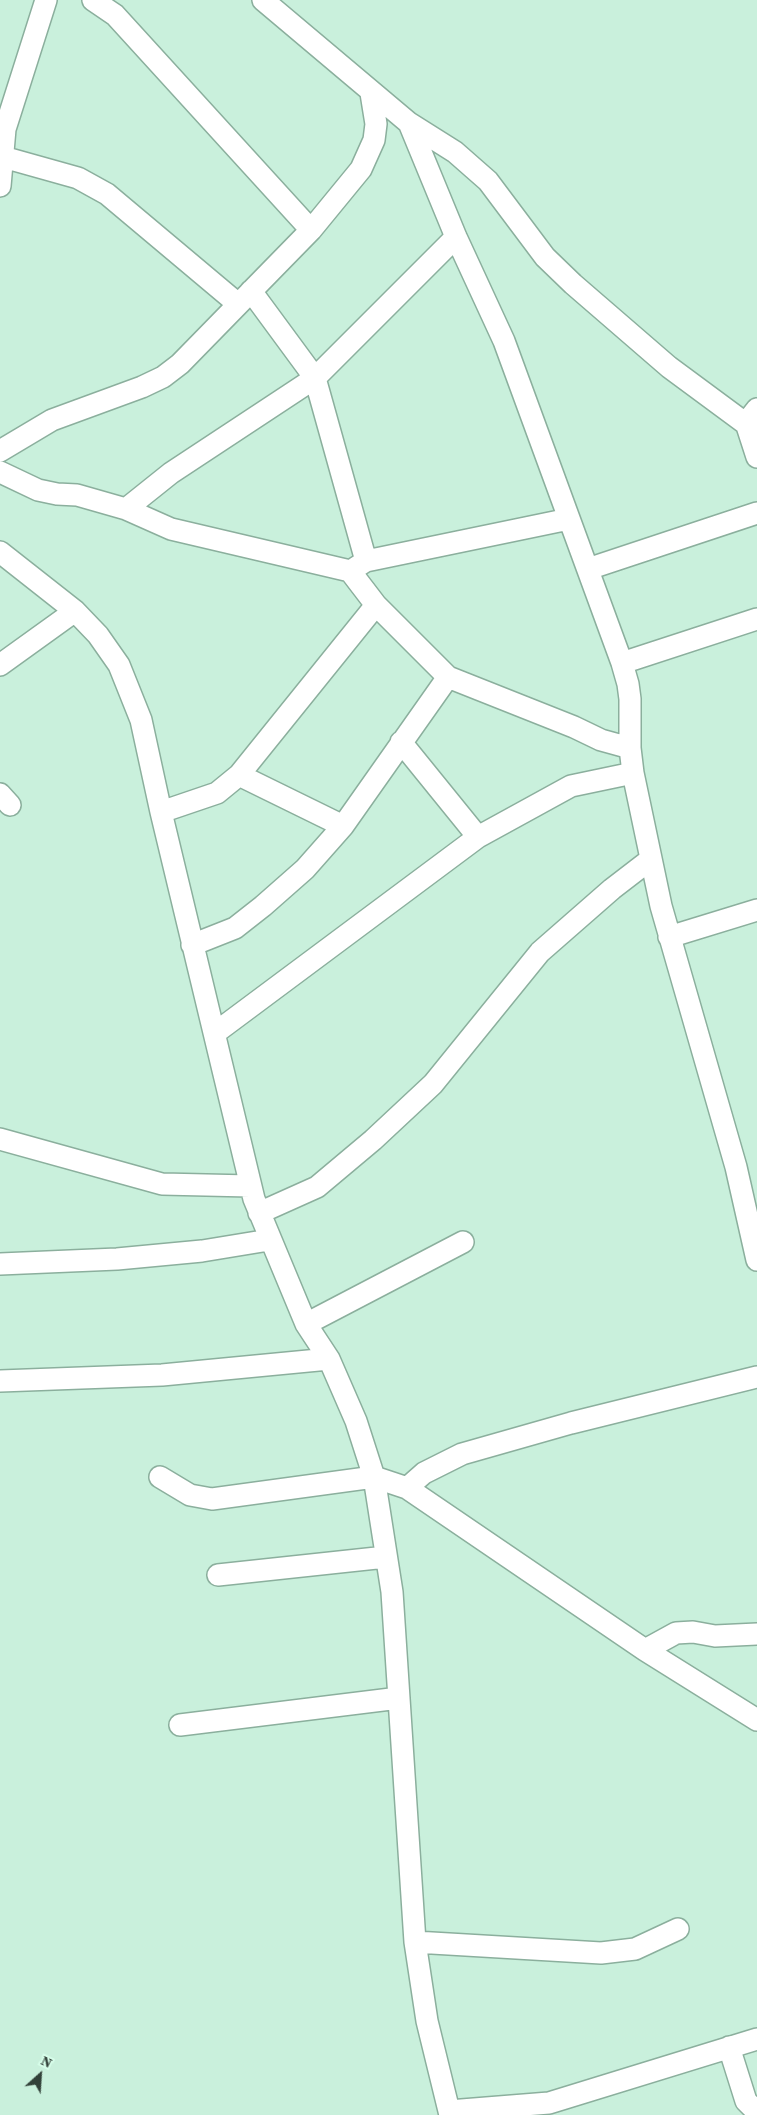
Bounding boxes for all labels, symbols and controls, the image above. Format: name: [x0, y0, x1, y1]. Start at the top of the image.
north arrow: [15, 2050, 65, 2100]
text: N: [38, 2050, 56, 2073]

